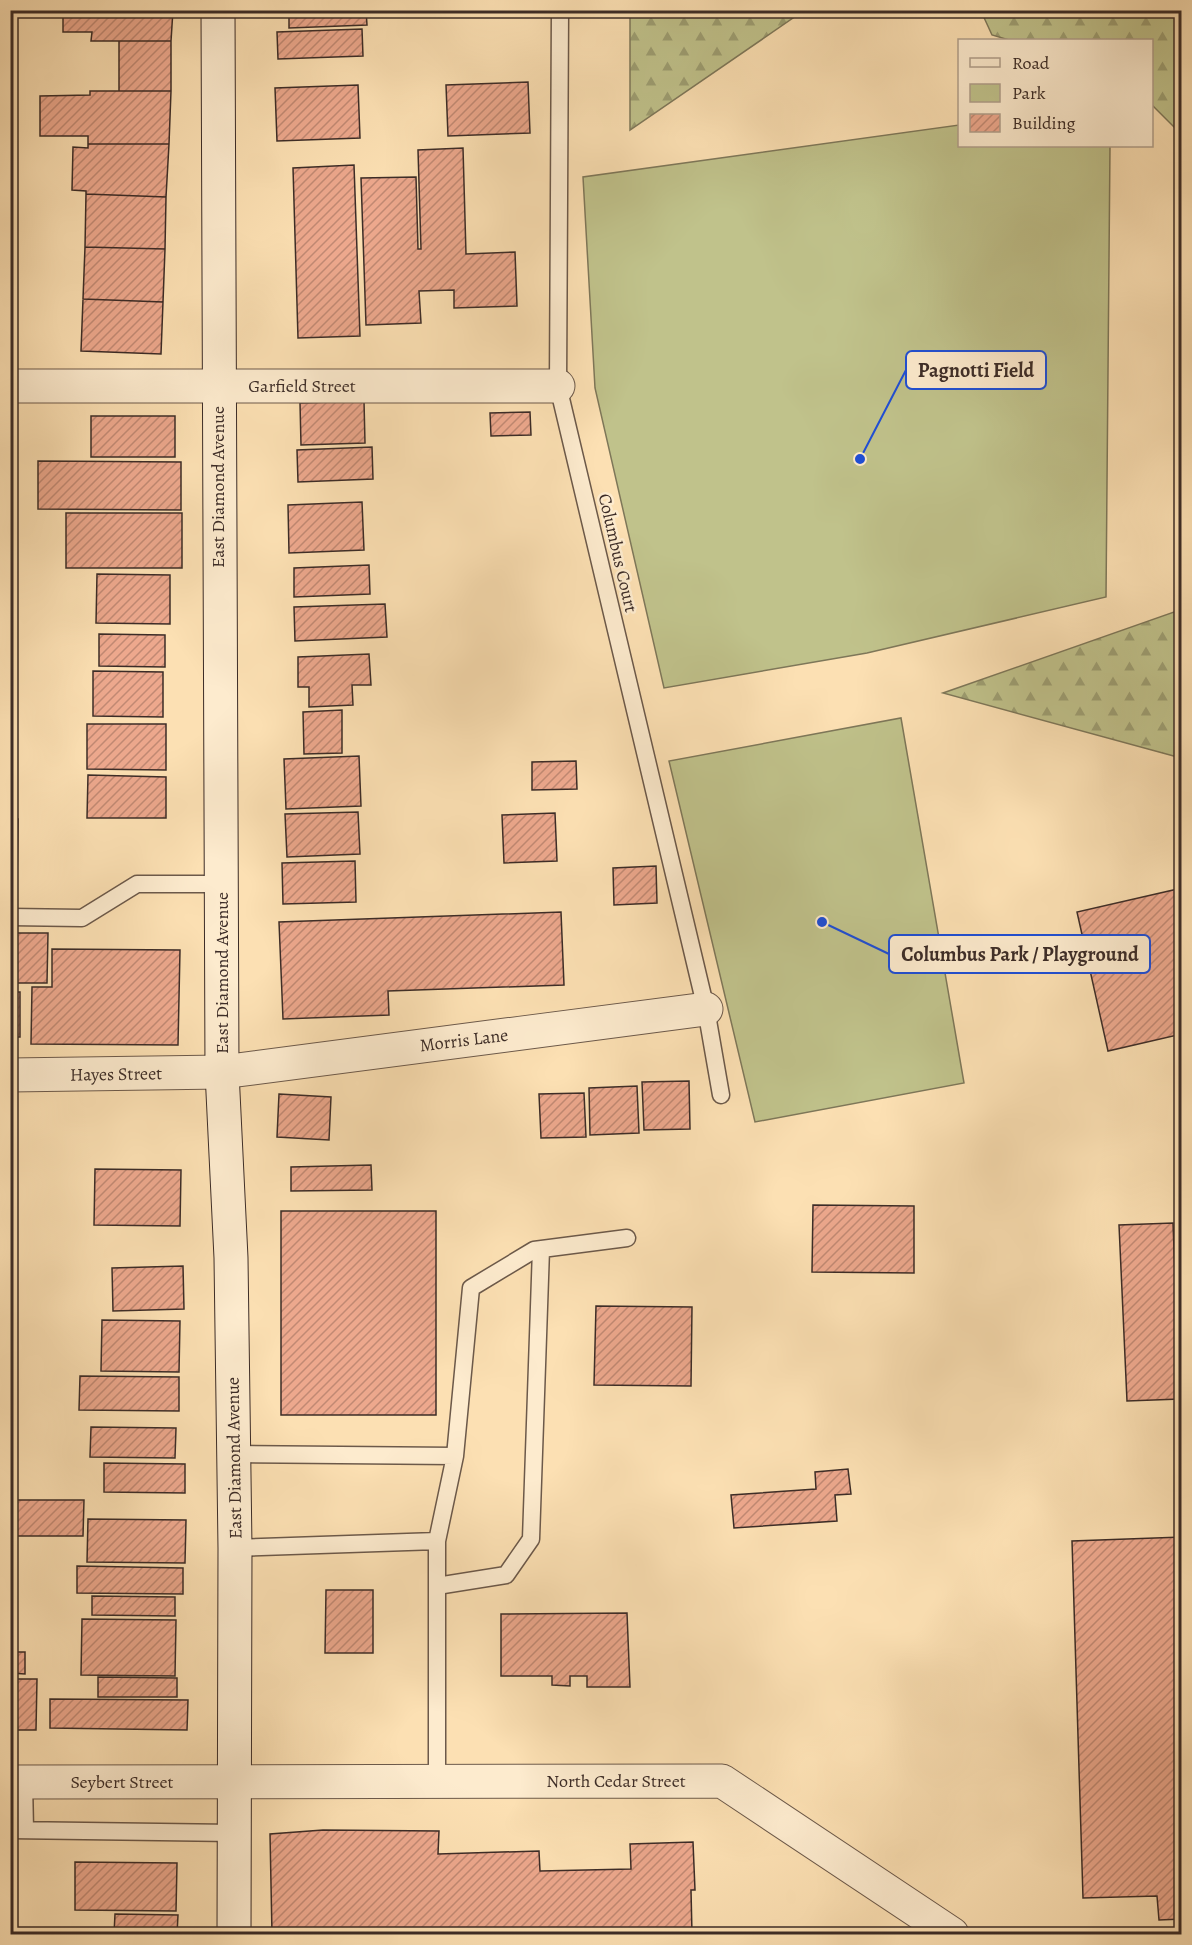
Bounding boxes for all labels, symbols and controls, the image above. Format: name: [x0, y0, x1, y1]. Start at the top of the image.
legend: [958, 39, 1153, 147]
text: Road: [1012, 51, 1050, 75]
text: Park: [1012, 81, 1046, 105]
text: Building: [1012, 111, 1076, 135]
callout: Pagnotti Field: [906, 351, 1046, 389]
text: Pagnotti Field: [918, 357, 1034, 384]
street label: Garfield Street: [248, 374, 356, 398]
street label: East Diamond Avenue: [206, 406, 230, 568]
street label: Columbus Court: [593, 491, 643, 615]
street label: East Diamond Avenue: [210, 892, 234, 1054]
callout: Columbus Park / Playground: [889, 935, 1150, 973]
text: Columbus Park / Playground: [901, 941, 1139, 968]
street label: Morris Lane: [418, 1023, 510, 1057]
street label: Hayes Street: [70, 1061, 162, 1087]
street label: East Diamond Avenue: [221, 1377, 247, 1539]
street label: North Cedar Street: [546, 1769, 686, 1793]
street label: Seybert Street: [70, 1770, 174, 1794]

